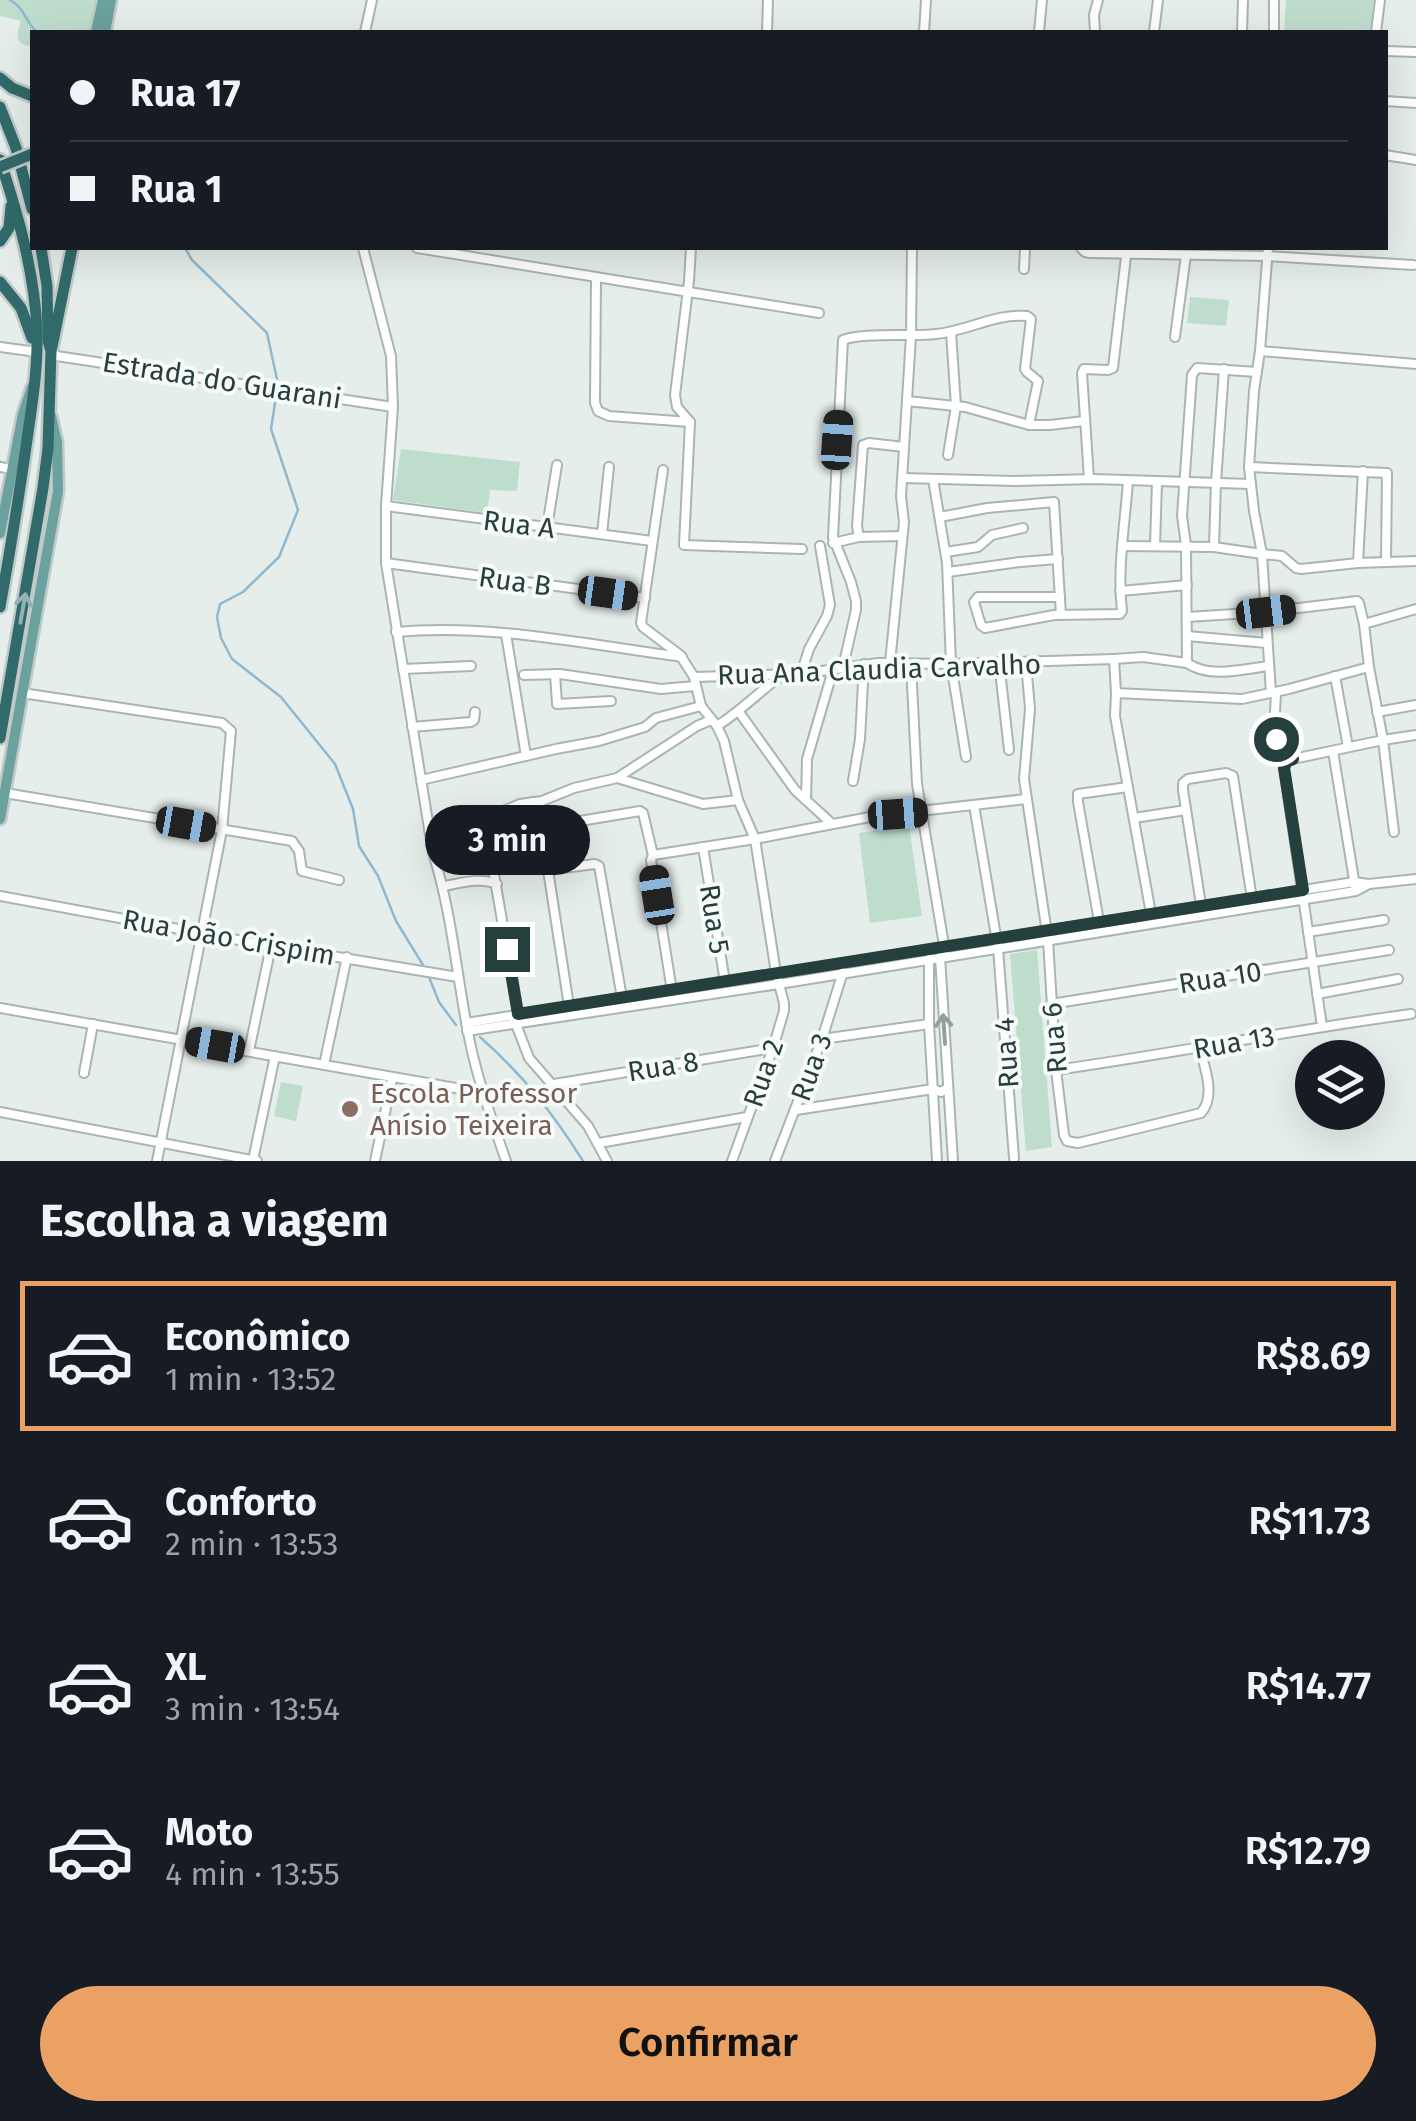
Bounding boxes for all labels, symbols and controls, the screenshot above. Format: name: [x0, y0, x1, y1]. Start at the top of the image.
text: Rua 17: [130, 70, 240, 116]
text: Rua 1: [130, 166, 223, 212]
street label: Estrada do Guarani: [100, 345, 344, 416]
car: [820, 409, 854, 471]
street label: Rua A: [481, 504, 557, 545]
street label: Rua B: [477, 560, 553, 603]
car: [576, 574, 640, 612]
one-way arrow: [14, 592, 33, 624]
car: [1234, 593, 1298, 631]
street label: Rua Ana Claudia Carvalho: [717, 647, 1041, 692]
route start: [1254, 717, 1299, 762]
car: [867, 797, 929, 831]
car: [154, 804, 218, 844]
callout: 3 min: [424, 804, 590, 874]
text: 3 min: [468, 821, 547, 859]
car: [637, 863, 677, 927]
street label: Rua 5: [693, 882, 736, 956]
street label: Rua João Crispim: [120, 903, 338, 972]
route end: [485, 927, 530, 972]
street label: Rua 10: [1176, 955, 1264, 1000]
street label: Rua 6: [1035, 1001, 1074, 1075]
one-way arrow: [934, 1013, 953, 1045]
street label: Rua 4: [988, 1016, 1025, 1089]
street label: Rua 13: [1191, 1019, 1277, 1066]
car: [183, 1025, 247, 1065]
street label: Rua 3: [784, 1029, 839, 1106]
street label: Rua 2: [737, 1035, 790, 1112]
map controls: [1295, 1040, 1385, 1130]
button: layers: [1295, 1040, 1385, 1130]
street label: Rua 8: [625, 1045, 701, 1088]
place label: Escola Professor Anísio Teixeira: [370, 1077, 577, 1142]
marker: Escola Professor Anísio Teixeira: [339, 1098, 361, 1120]
text: Escolha a viagem: [40, 1194, 389, 1248]
icon: car: [45, 1311, 135, 1401]
text: Econômico: [165, 1314, 350, 1360]
text: R$8.69: [1255, 1333, 1371, 1379]
text: 1 min · 13:52: [165, 1360, 336, 1398]
icon: car: [45, 1476, 135, 1566]
text: Conforto: [165, 1479, 317, 1525]
text: R$11.73: [1249, 1498, 1371, 1544]
text: 2 min · 13:53: [165, 1525, 339, 1563]
icon: car: [45, 1641, 135, 1731]
text: XL: [165, 1644, 207, 1690]
text: R$14.77: [1246, 1663, 1371, 1709]
text: 3 min · 13:54: [165, 1690, 340, 1728]
icon: car: [45, 1806, 135, 1896]
text: Moto: [165, 1809, 253, 1855]
text: R$12.79: [1245, 1828, 1371, 1874]
text: 4 min · 13:55: [165, 1855, 340, 1893]
button: Confirmar: [40, 1986, 1376, 2101]

